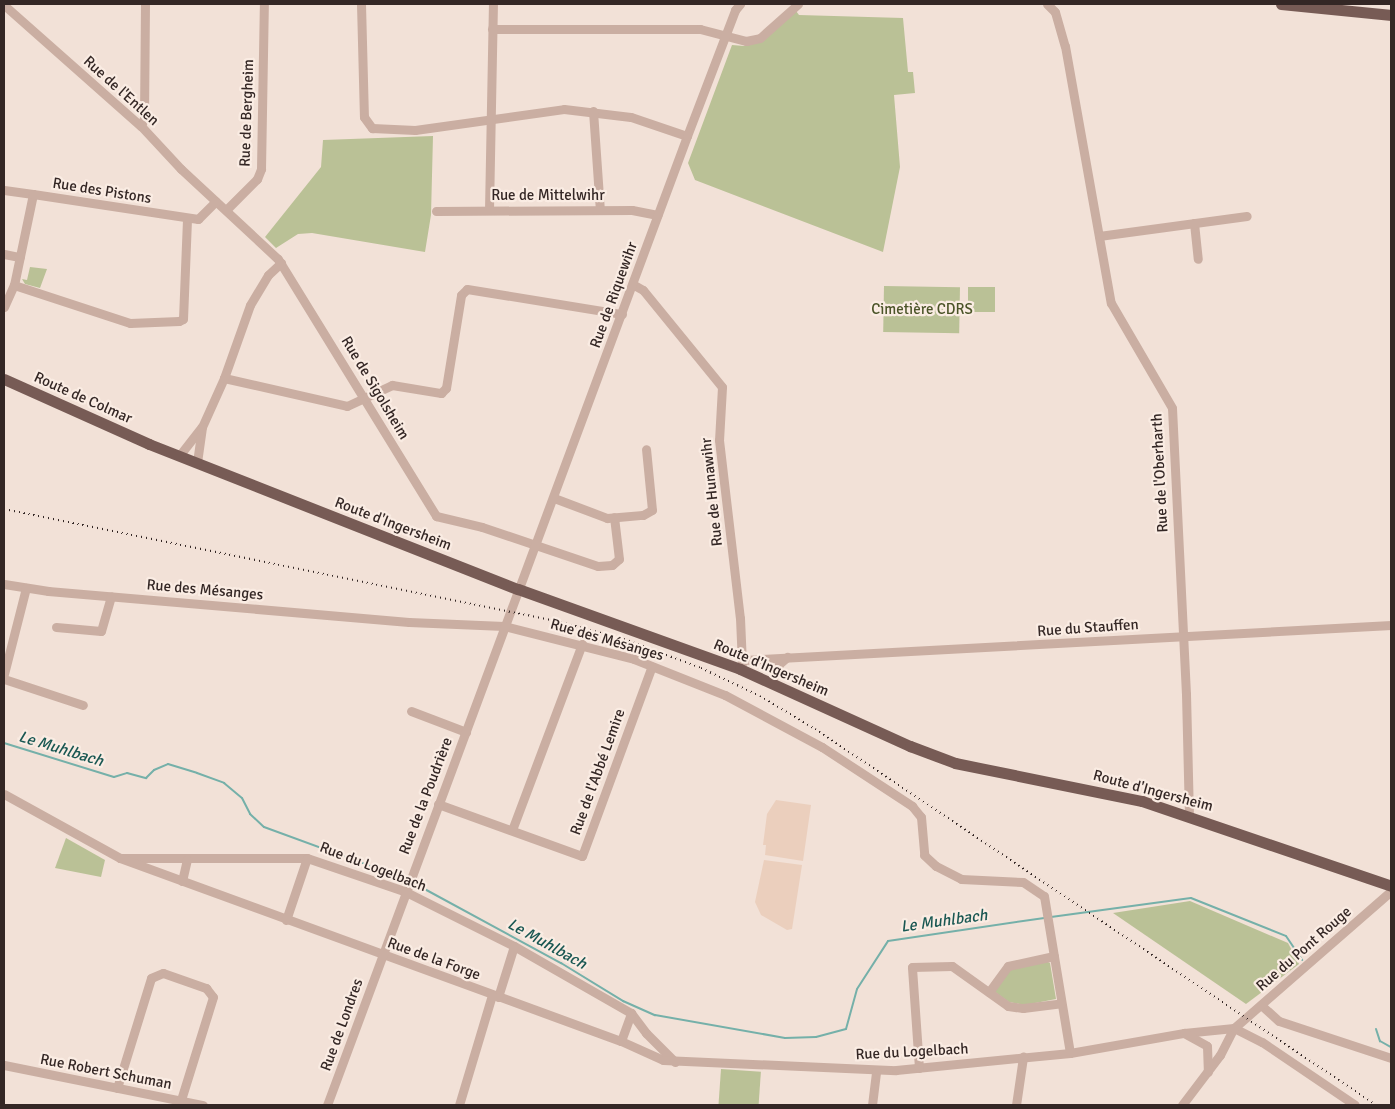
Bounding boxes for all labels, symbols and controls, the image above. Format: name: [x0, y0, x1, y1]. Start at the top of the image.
street label: Rue de l'Entlen: [80, 52, 162, 130]
street label: Rue de Bergheim: [236, 59, 258, 167]
street label: Rue des Pistons: [51, 174, 153, 208]
street label: Rue de Mittelwihr: [491, 187, 605, 205]
street label: Rue de Riquewihr: [586, 239, 642, 351]
park label: Cimetière CDRS: [871, 301, 973, 319]
street label: Rue de Sigolsheim: [337, 333, 413, 443]
street label: Route de Colmar: [31, 368, 135, 428]
street label: Rue de l'Oberharth: [1148, 413, 1172, 533]
street label: Rue de Hunawihr: [697, 437, 727, 547]
street label: Route d'Ingersheim: [332, 493, 454, 555]
street label: Rue des Mésanges: [146, 576, 264, 604]
street label: Rue des Mésanges: [548, 615, 666, 665]
street label: Rue du Stauffen: [1037, 615, 1139, 641]
street label: Route d'Ingersheim: [711, 636, 831, 700]
street label: Rue de l'Abbé Lemire: [567, 706, 629, 838]
water label: Le Muhlbach: [16, 727, 106, 771]
street label: Rue de la Poudrière: [395, 735, 457, 857]
street label: Route d'Ingersheim: [1091, 766, 1215, 816]
street label: Rue du Logelbach: [317, 838, 429, 896]
street label: Rue du Pont Rouge: [1253, 903, 1355, 995]
water label: Le Muhlbach: [899, 905, 989, 937]
water label: Le Muhlbach: [504, 914, 590, 974]
street label: Rue de la Forge: [385, 934, 483, 984]
street label: Rue de Londres: [317, 976, 367, 1074]
street label: Rue du Logelbach: [855, 1040, 969, 1064]
street label: Rue Robert Schuman: [39, 1050, 173, 1094]

